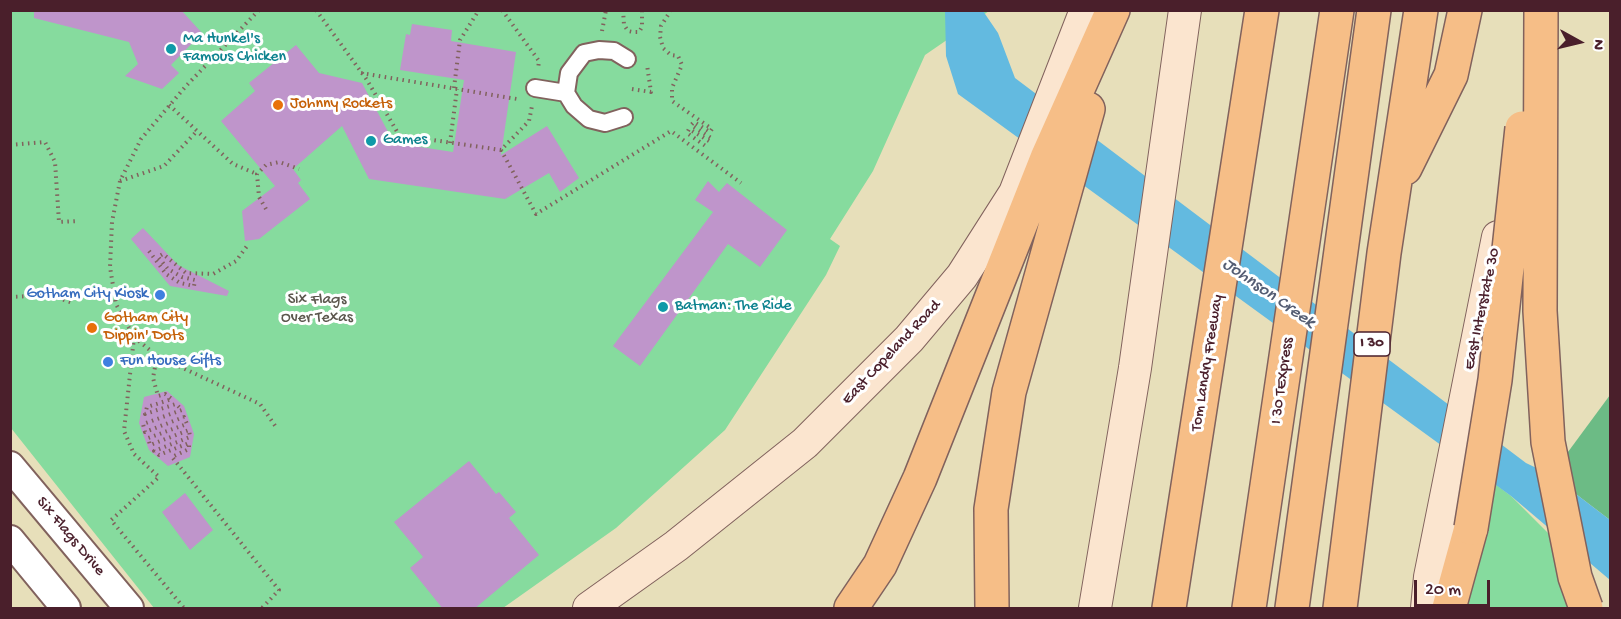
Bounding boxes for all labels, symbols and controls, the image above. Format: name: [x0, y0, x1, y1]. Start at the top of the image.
north arrow: [1549, 12, 1609, 72]
place label: Ma Hunkel's Famous Chicken: [183, 30, 286, 68]
text: N: [1587, 38, 1607, 51]
marker: Ma Hunkel's Famous Chicken: [164, 42, 178, 56]
place label: Johnny Rockets: [290, 95, 392, 115]
marker: Johnny Rockets: [271, 98, 285, 112]
place label: Games: [383, 131, 427, 151]
marker: Games: [364, 134, 378, 148]
street label: East Interstate 30: [1461, 246, 1505, 372]
water label: Johnson Creek: [1217, 254, 1319, 334]
place label: Gotham City Kiosk: [27, 285, 148, 305]
marker: Gotham City Kiosk: [153, 288, 167, 302]
park label: Six Flags Over Texas: [281, 291, 353, 329]
street label: Tom Landry Freeway: [1188, 293, 1228, 433]
place label: Batman: The Ride: [675, 297, 792, 317]
street label: East Copeland Road: [839, 297, 945, 409]
marker: Batman: The Ride: [656, 300, 670, 314]
place label: Gotham City Dippin' Dots: [104, 309, 188, 347]
marker: Gotham City Dippin' Dots: [85, 321, 99, 335]
road number: I 30: [1354, 332, 1390, 356]
street label: I 30 TEXpress: [1267, 337, 1299, 425]
place label: Fun House Gifts: [120, 352, 221, 372]
marker: Fun House Gifts: [101, 355, 115, 369]
street label: Six Flags Drive: [31, 494, 109, 580]
scale bar: [1417, 568, 1494, 606]
text: 20 m: [1425, 580, 1461, 601]

